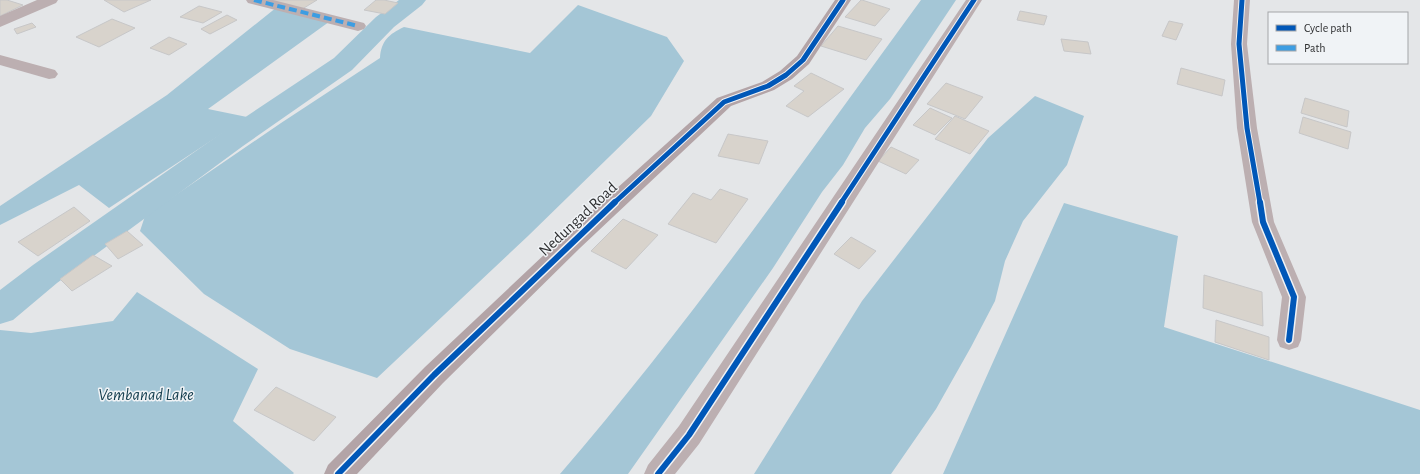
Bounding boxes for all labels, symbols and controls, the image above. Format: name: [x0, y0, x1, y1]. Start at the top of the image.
legend: [1268, 12, 1408, 64]
text: Cycle path: [1304, 22, 1352, 35]
text: Path: [1304, 42, 1326, 54]
street label: Nedungad Road: [536, 179, 620, 259]
water label: Vembanad Lake: [98, 386, 194, 403]

